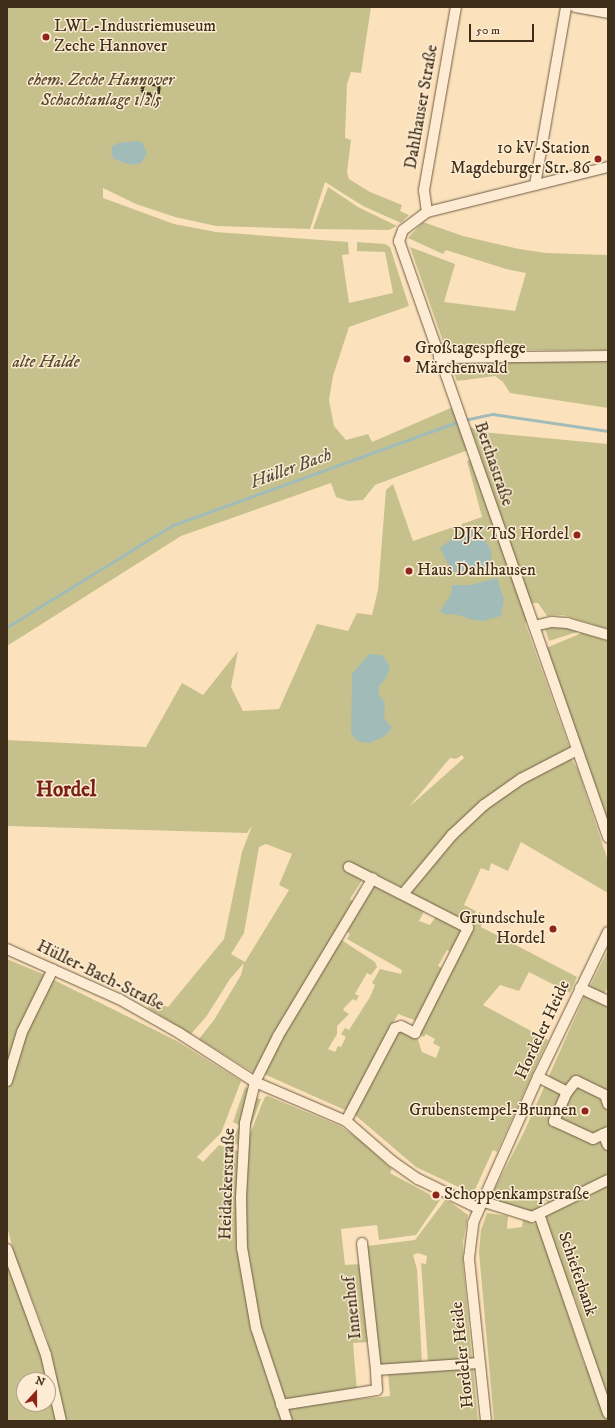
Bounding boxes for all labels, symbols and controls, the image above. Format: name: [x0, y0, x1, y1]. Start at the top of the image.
scale bar: [471, 16, 536, 42]
place label: LWL-Industriemuseum Zeche Hannover: [54, 17, 216, 57]
text: 50 m: [476, 23, 500, 38]
marker: LWL-Industriemuseum Zeche Hannover: [41, 32, 51, 42]
street label: Dahlhauser Straße: [401, 43, 443, 171]
park label: ehem. Zeche Hannover Schachtanlage 1/2/5: [28, 71, 174, 111]
place label: 10 kV-Station Magdeburger Str. 86: [450, 139, 590, 179]
marker: 10 kV-Station Magdeburger Str. 86: [593, 154, 603, 164]
place label: Großtagespflege Märchenwald: [415, 339, 526, 379]
park label: alte Halde: [13, 353, 79, 373]
marker: Großtagespflege Märchenwald: [402, 354, 412, 364]
street label: Berthastraße: [469, 419, 517, 509]
water label: Hüller Bach: [247, 444, 335, 494]
place label: DJK TuS Hordel: [453, 525, 569, 545]
marker: DJK TuS Hordel: [572, 530, 582, 540]
place label: Haus Dahlhausen: [417, 561, 536, 581]
marker: Haus Dahlhausen: [404, 566, 414, 576]
district label: Hordel: [36, 777, 96, 803]
place label: Grundschule Hordel: [459, 909, 545, 949]
marker: Grundschule Hordel: [548, 924, 558, 934]
street label: Hüller-Bach-Straße: [33, 936, 167, 1016]
street label: Hordeler Heide: [511, 977, 575, 1083]
place label: Grubenstempel-Brunnen: [409, 1101, 577, 1121]
marker: Grubenstempel-Brunnen: [580, 1106, 590, 1116]
street label: Heidackerstraße: [216, 1128, 240, 1240]
place label: Schoppenkampstraße: [444, 1185, 589, 1205]
marker: Schoppenkampstraße: [431, 1190, 441, 1200]
street label: Schieferbank: [553, 1229, 601, 1319]
street label: Innenhof: [340, 1276, 366, 1340]
street label: Hordeler Heide: [447, 1301, 479, 1409]
north arrow: [16, 1372, 56, 1412]
text: N: [33, 1374, 47, 1390]

